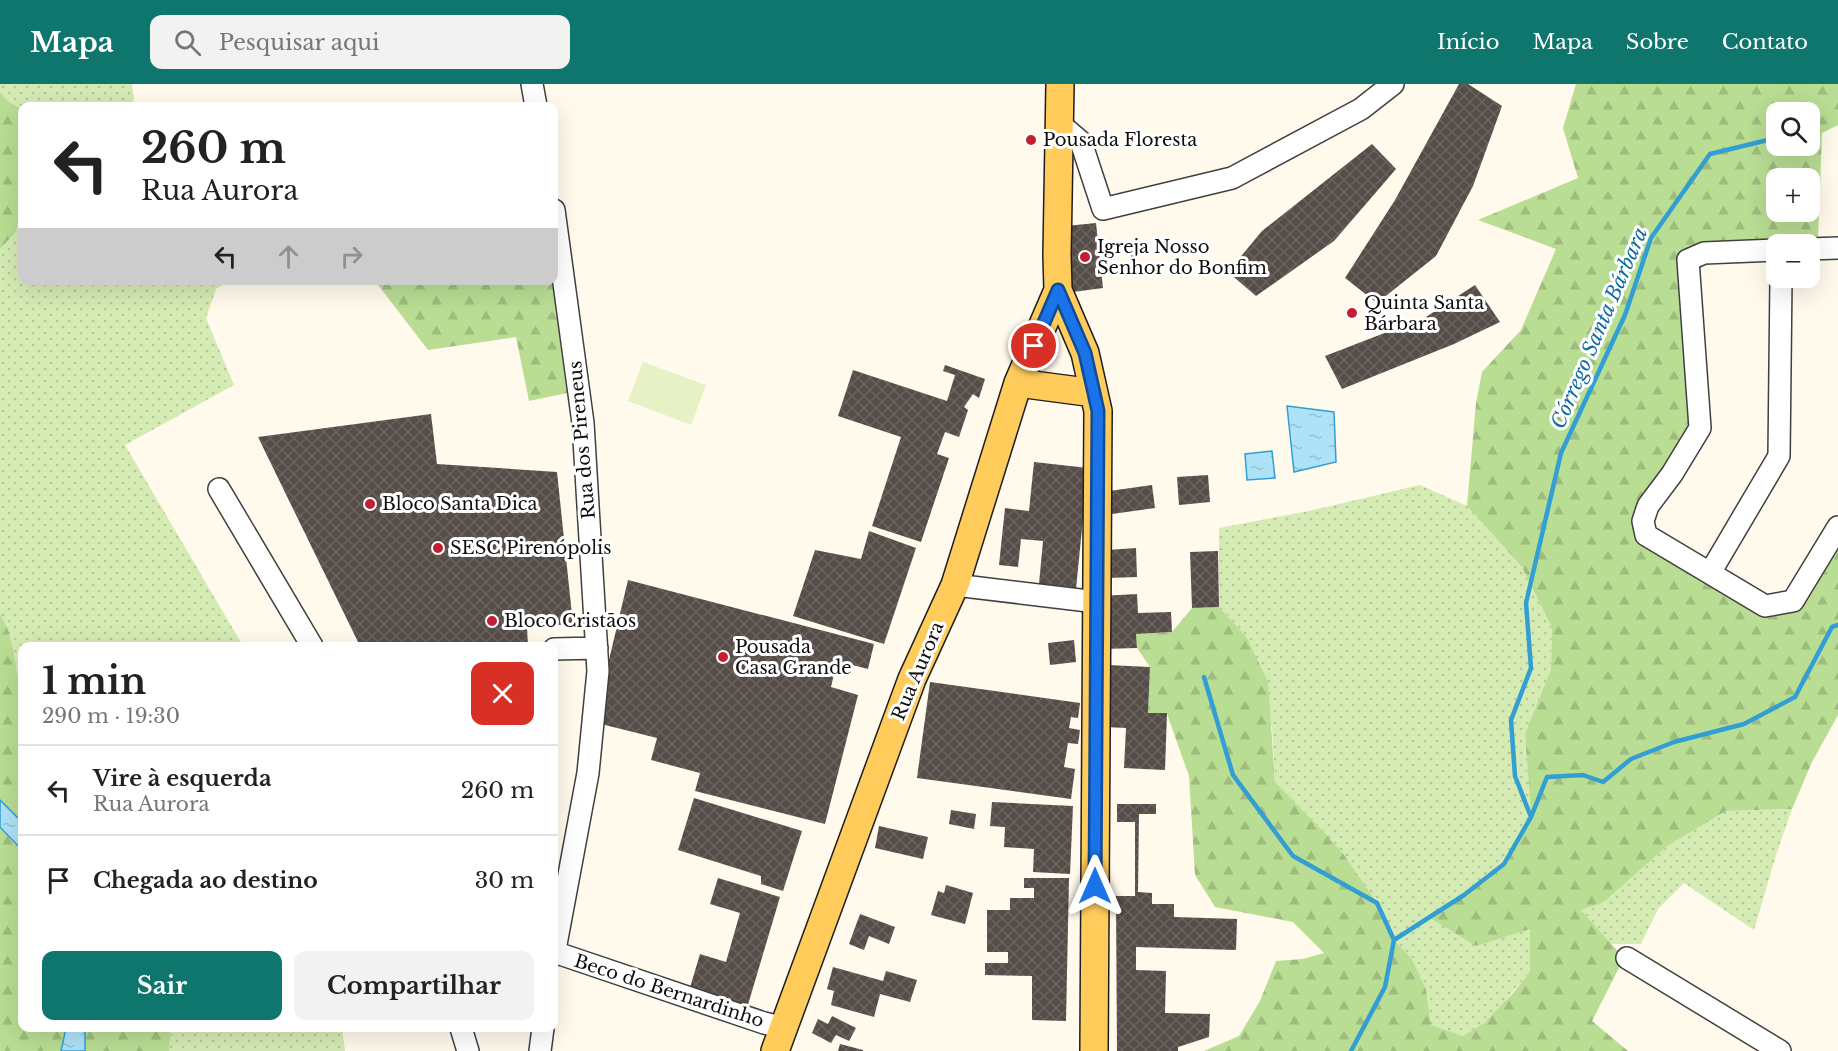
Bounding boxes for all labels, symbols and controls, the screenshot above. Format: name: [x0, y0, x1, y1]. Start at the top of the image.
search box: [150, 15, 570, 69]
text: Mapa: [30, 25, 114, 60]
icon: search: [171, 26, 204, 59]
text: Pesquisar aqui: [219, 29, 380, 56]
text: Início: [1437, 29, 1499, 55]
text: Mapa: [1532, 29, 1593, 55]
text: Sobre: [1626, 29, 1689, 55]
text: Contato: [1722, 29, 1808, 55]
map controls: [1766, 102, 1820, 288]
button: search: [1766, 102, 1820, 156]
text: 260 m: [141, 122, 286, 174]
icon: left: [42, 126, 120, 204]
place label: Pousada Floresta: [1043, 129, 1197, 151]
marker: Pousada Floresta: [1024, 133, 1038, 147]
button: +: [1766, 168, 1820, 222]
text: Rua Aurora: [141, 174, 298, 207]
water label: Córrego Santa Bárbara: [1546, 224, 1652, 432]
button: −: [1766, 234, 1820, 288]
place label: Igreja Nosso Senhor do Bonfim: [1097, 236, 1267, 279]
icon: left: [209, 240, 242, 273]
icon: ahead: [272, 240, 305, 273]
icon: right: [335, 240, 368, 273]
marker: Igreja Nosso Senhor do Bonfim: [1078, 250, 1092, 264]
place label: Quinta Santa Bárbara: [1364, 292, 1484, 335]
marker: Quinta Santa Bárbara: [1345, 306, 1359, 320]
pin: [1008, 320, 1059, 371]
icon: arrive: [1017, 329, 1050, 362]
street label: Rua dos Pireneus: [564, 360, 600, 520]
place label: Bloco Santa Dica: [382, 493, 537, 515]
marker: Bloco Santa Dica: [363, 497, 377, 511]
place label: SESC Pirenópolis: [450, 537, 611, 559]
marker: SESC Pirenópolis: [431, 541, 445, 555]
place label: Bloco Cristãos: [504, 610, 636, 632]
marker: Bloco Cristãos: [485, 614, 499, 628]
street label: Rua Aurora: [887, 618, 949, 724]
place label: Pousada Casa Grande: [735, 636, 852, 679]
marker: Pousada Casa Grande: [716, 650, 730, 664]
text: 1 min: [42, 659, 146, 704]
button: close: [471, 662, 534, 725]
text: 290 m · 19:30: [42, 704, 180, 728]
text: Vire à esquerda: [93, 765, 272, 792]
icon: left: [42, 774, 75, 807]
text: 260 m: [461, 777, 534, 804]
text: Rua Aurora: [93, 792, 210, 816]
position arrow: [1063, 854, 1127, 918]
icon: arrive: [42, 864, 75, 897]
text: Chegada ao destino: [93, 867, 318, 894]
text: 30 m: [475, 867, 534, 894]
street label: Beco do Bernardinho: [571, 950, 767, 1032]
button: Sair: [42, 951, 282, 1020]
button: Compartilhar: [294, 951, 534, 1020]

